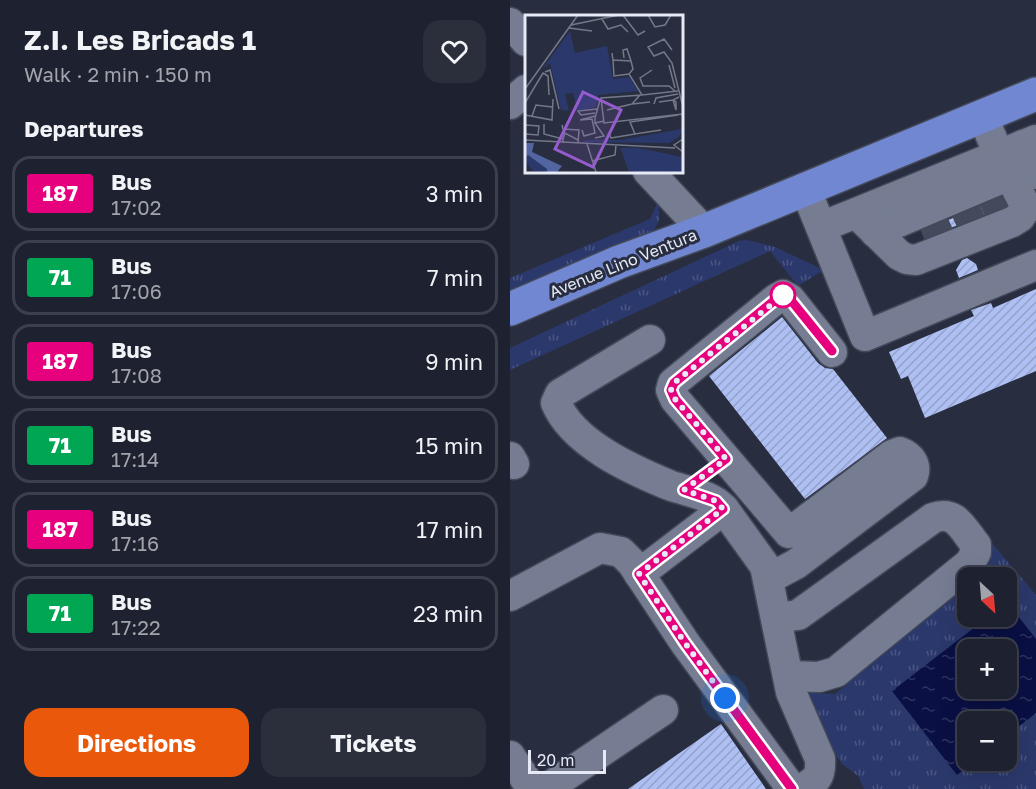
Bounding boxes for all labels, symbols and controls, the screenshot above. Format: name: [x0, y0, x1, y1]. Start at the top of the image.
inset map: [525, 15, 682, 172]
button: heart: [423, 20, 486, 83]
text: Z.I. Les Bricads 1: [24, 23, 256, 56]
text: Walk · 2 min · 150 m: [24, 62, 212, 86]
text: Departures: [24, 115, 143, 142]
text: Bus: [111, 168, 152, 195]
text: 187: [42, 180, 78, 206]
text: 3 min: [426, 180, 483, 207]
text: 17:02: [111, 195, 161, 219]
street label: Avenue Lino Ventura: [546, 224, 700, 302]
text: Bus: [111, 252, 152, 279]
text: 71: [49, 264, 71, 290]
text: 7 min: [427, 264, 483, 291]
text: 17:06: [111, 279, 162, 303]
unlabelled marker: [770, 282, 796, 308]
text: Bus: [111, 336, 152, 363]
text: 187: [42, 348, 78, 374]
text: 9 min: [425, 348, 483, 375]
text: 17:08: [111, 363, 162, 387]
text: Bus: [111, 420, 152, 447]
text: 71: [49, 432, 71, 458]
text: 15 min: [415, 432, 483, 459]
text: 17:14: [111, 447, 159, 471]
text: Bus: [111, 504, 152, 531]
text: 187: [42, 516, 78, 542]
text: 17 min: [416, 516, 483, 543]
text: 17:16: [111, 531, 159, 555]
north arrow: [957, 567, 1017, 627]
map controls: [957, 567, 1017, 771]
text: Bus: [111, 588, 152, 615]
text: 71: [49, 600, 71, 626]
text: 23 min: [413, 600, 483, 627]
text: 17:22: [111, 615, 161, 639]
button: +: [957, 639, 1017, 699]
your location: [710, 683, 740, 713]
button: Directions: [24, 708, 249, 777]
button: Tickets: [261, 708, 486, 777]
button: −: [957, 711, 1017, 771]
scale bar: [528, 747, 606, 774]
text: 20 m: [537, 750, 574, 770]

